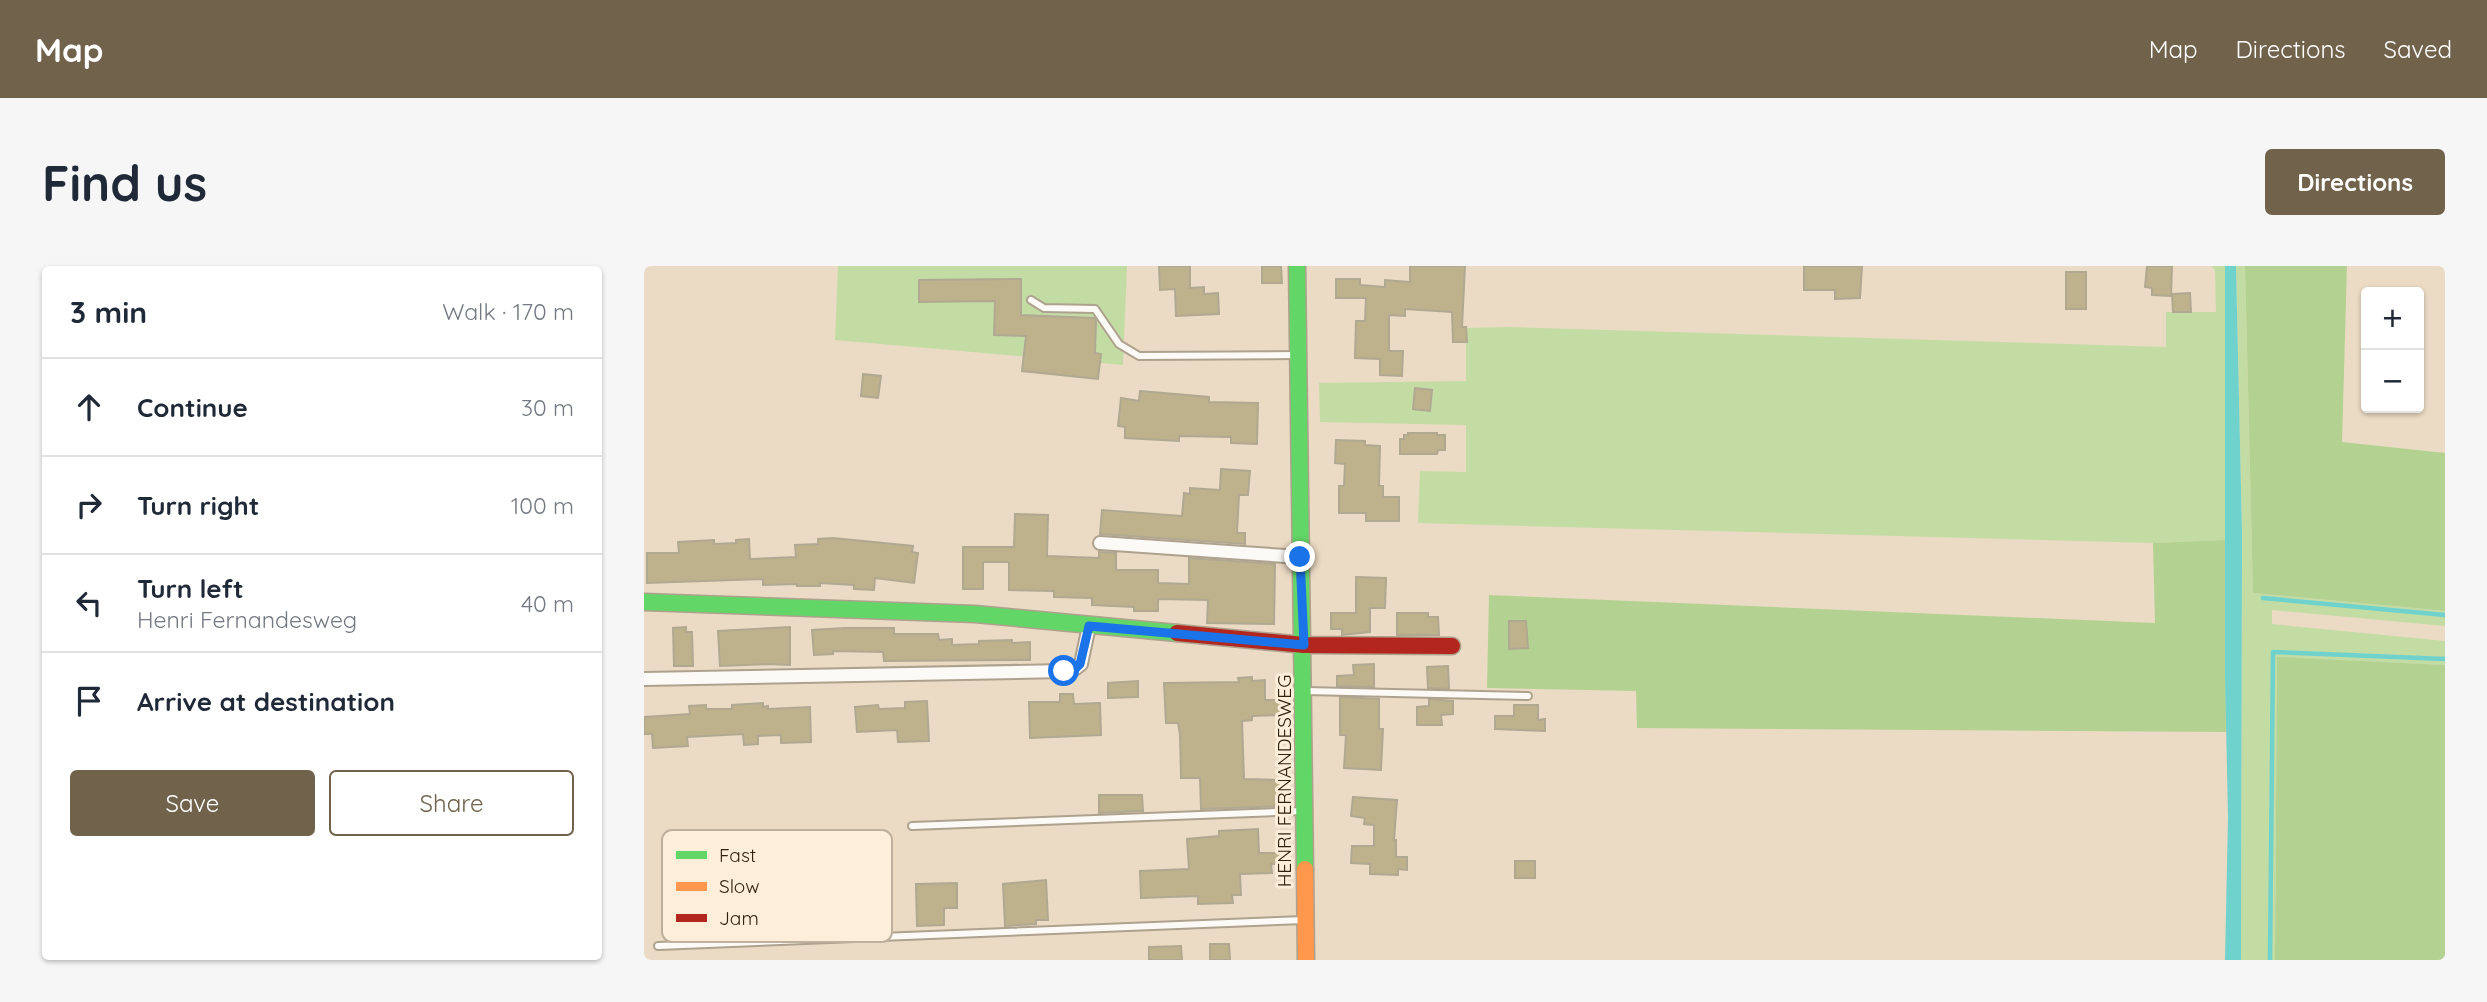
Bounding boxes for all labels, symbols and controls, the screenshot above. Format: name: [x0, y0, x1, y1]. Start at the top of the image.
text: Map: [35, 29, 103, 70]
text: Map: [2149, 34, 2198, 64]
text: Directions: [2236, 34, 2346, 64]
text: Saved: [2384, 34, 2452, 64]
button: Directions: [2265, 149, 2445, 215]
text: Find us: [42, 152, 207, 213]
map controls: [2361, 287, 2424, 413]
button: +: [2361, 287, 2424, 350]
text: 3 min: [70, 293, 147, 331]
text: Walk · 170 m: [442, 297, 574, 326]
button: −: [2361, 350, 2424, 413]
icon: ahead: [70, 388, 108, 426]
text: Continue: [137, 391, 248, 424]
text: 30 m: [521, 393, 574, 422]
icon: right: [70, 486, 108, 524]
text: Turn right: [137, 489, 259, 522]
text: 100 m: [511, 491, 574, 520]
route end: [1284, 541, 1315, 572]
text: Turn left: [137, 572, 244, 605]
icon: left: [70, 584, 108, 622]
text: 40 m: [521, 589, 574, 618]
text: Henri Fernandesweg: [137, 605, 357, 634]
route start: [1048, 655, 1079, 686]
street label: HENRI FERNANDESWEG: [1272, 675, 1296, 887]
icon: arrive: [70, 682, 108, 720]
text: Arrive at destination: [137, 685, 395, 718]
button: Save: [70, 770, 315, 836]
button: Share: [329, 770, 574, 836]
legend: [662, 830, 892, 942]
text: Fast: [719, 843, 756, 867]
text: Slow: [719, 874, 760, 898]
text: Jam: [719, 906, 759, 930]

